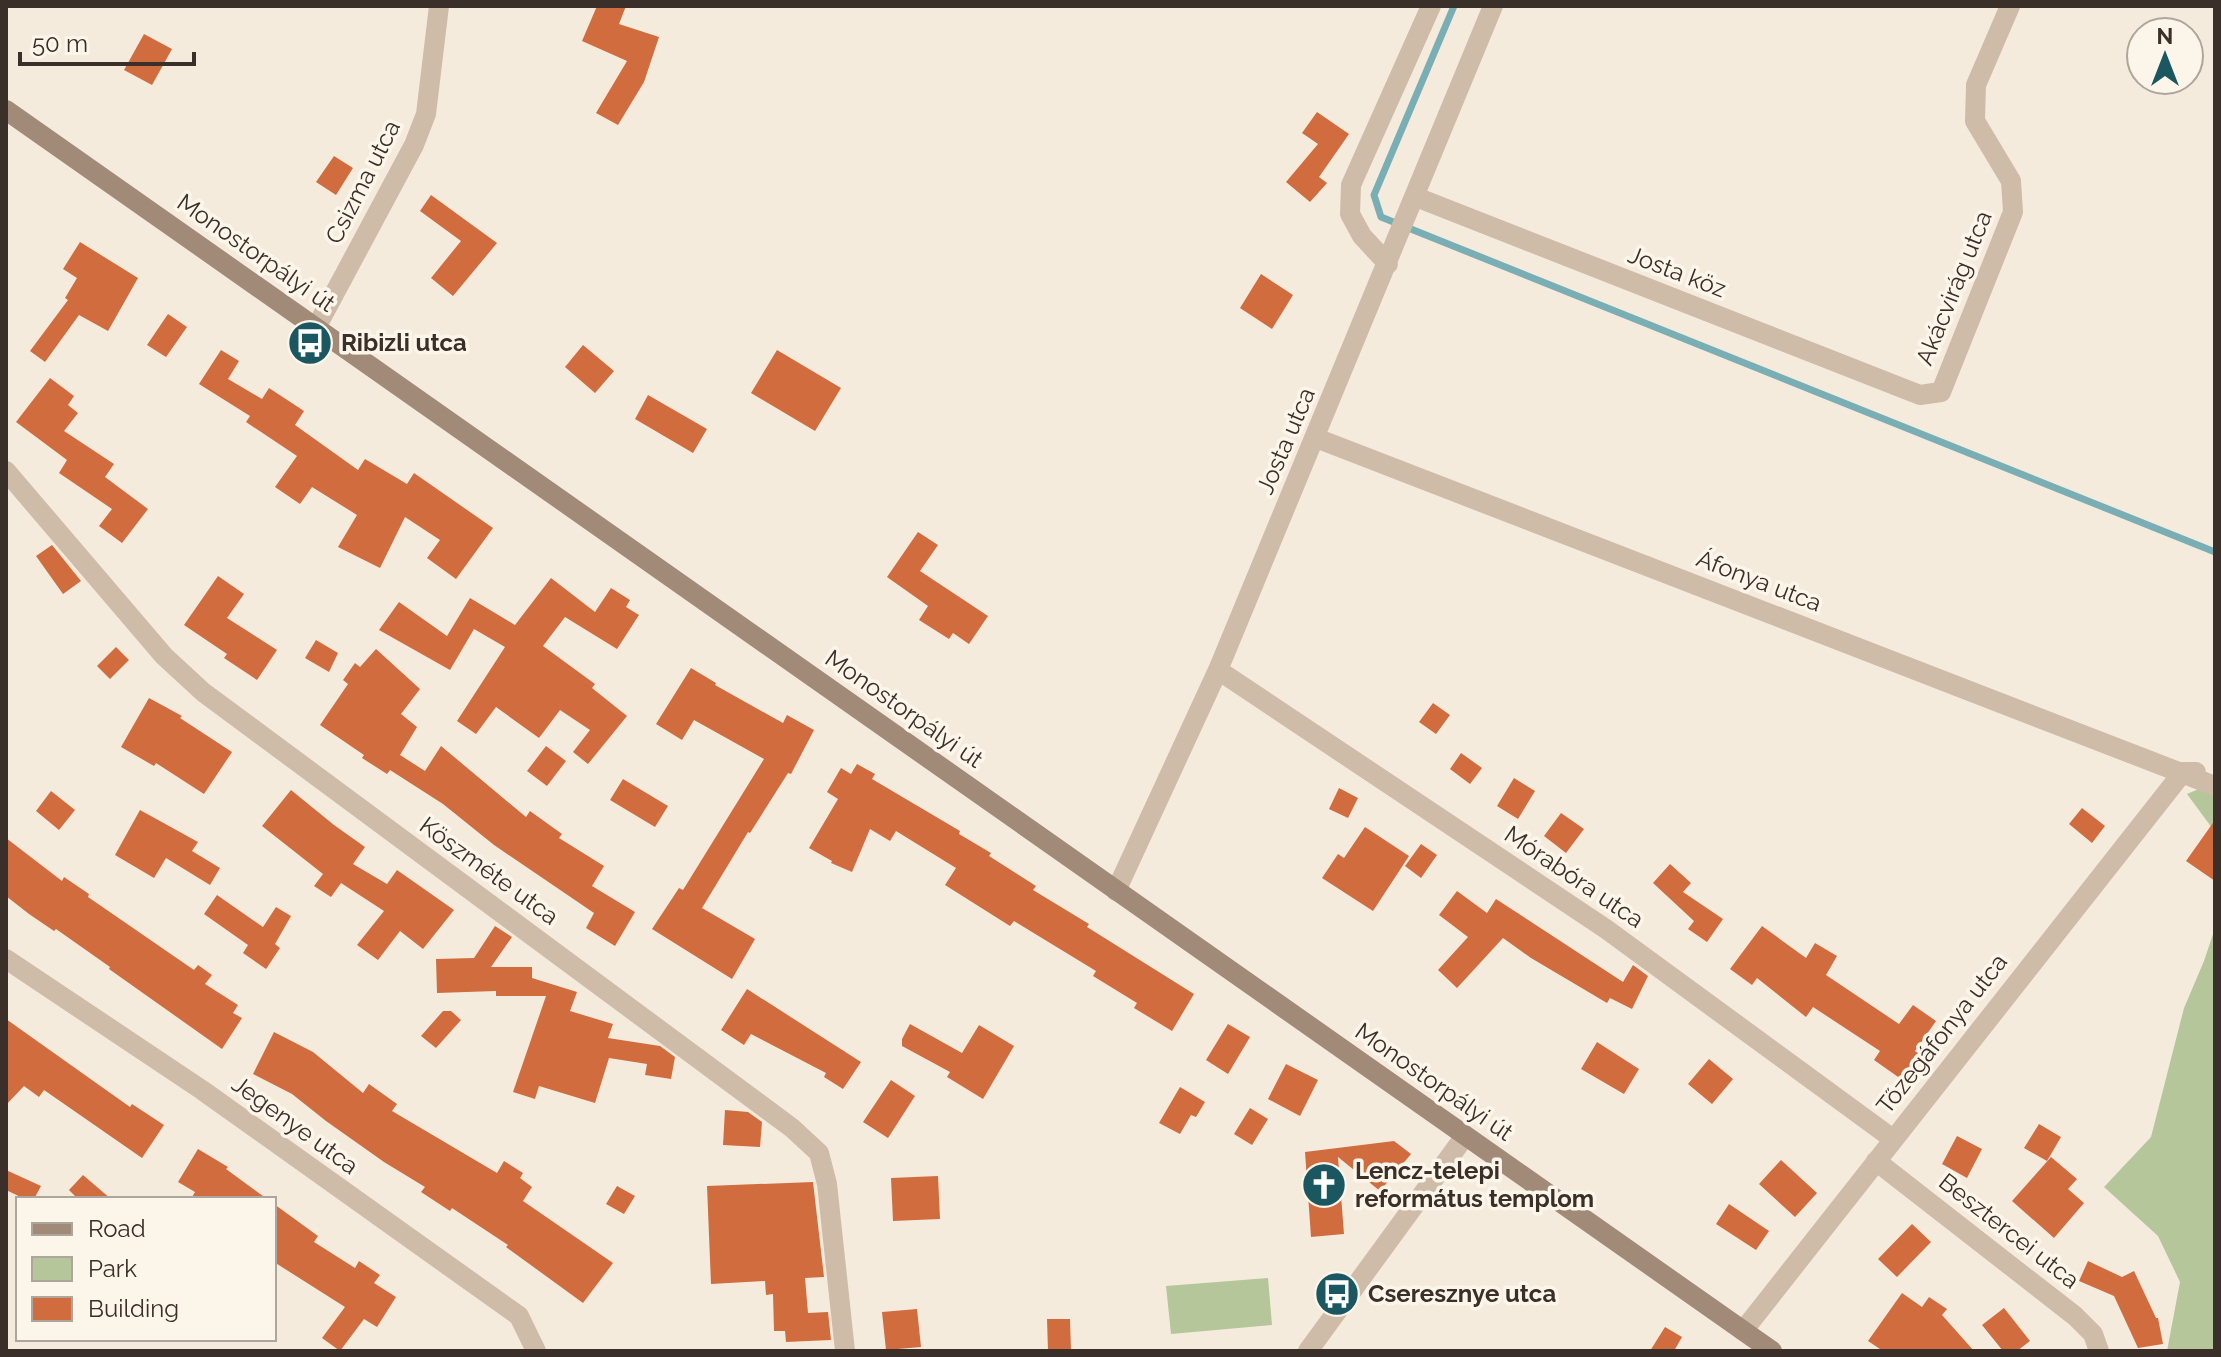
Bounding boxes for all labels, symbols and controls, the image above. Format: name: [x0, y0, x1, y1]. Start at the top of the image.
scale bar: [20, 16, 194, 66]
north arrow: [2125, 16, 2205, 96]
text: N: [2157, 23, 2173, 49]
text: 50 m: [32, 29, 88, 58]
street label: Csizma utca: [319, 115, 406, 248]
street label: Monostorpályi út: [172, 187, 341, 318]
street label: Akácvirág utca: [1909, 206, 1998, 369]
street label: Josta köz: [1624, 240, 1730, 303]
bus stop icon: Ribizli utca: [286, 319, 334, 367]
place label: Ribizli utca: [341, 328, 467, 357]
street label: Josta utca: [1250, 383, 1321, 498]
street label: Áfonya utca: [1693, 543, 1826, 618]
street label: Monostorpályi út: [820, 643, 989, 774]
street label: Köszméte utca: [414, 810, 564, 931]
street label: Mórabóra utca: [1499, 819, 1649, 934]
street label: Tőzegáfonya utca: [1870, 948, 2013, 1120]
street label: Monostorpályi út: [1350, 1016, 1519, 1147]
street label: Jegenye utca: [226, 1069, 364, 1180]
place label: Lencz-telepi református templom: [1355, 1156, 1594, 1213]
church icon: Lencz-telepi református templom: [1300, 1161, 1348, 1209]
street label: Besztercei utca: [1933, 1167, 2085, 1294]
legend: [16, 1197, 276, 1341]
text: Road: [88, 1214, 146, 1243]
text: Park: [88, 1254, 137, 1283]
bus stop icon: Cseresznye utca: [1313, 1270, 1361, 1318]
place label: Cseresznye utca: [1368, 1279, 1556, 1308]
text: Building: [88, 1294, 179, 1323]

